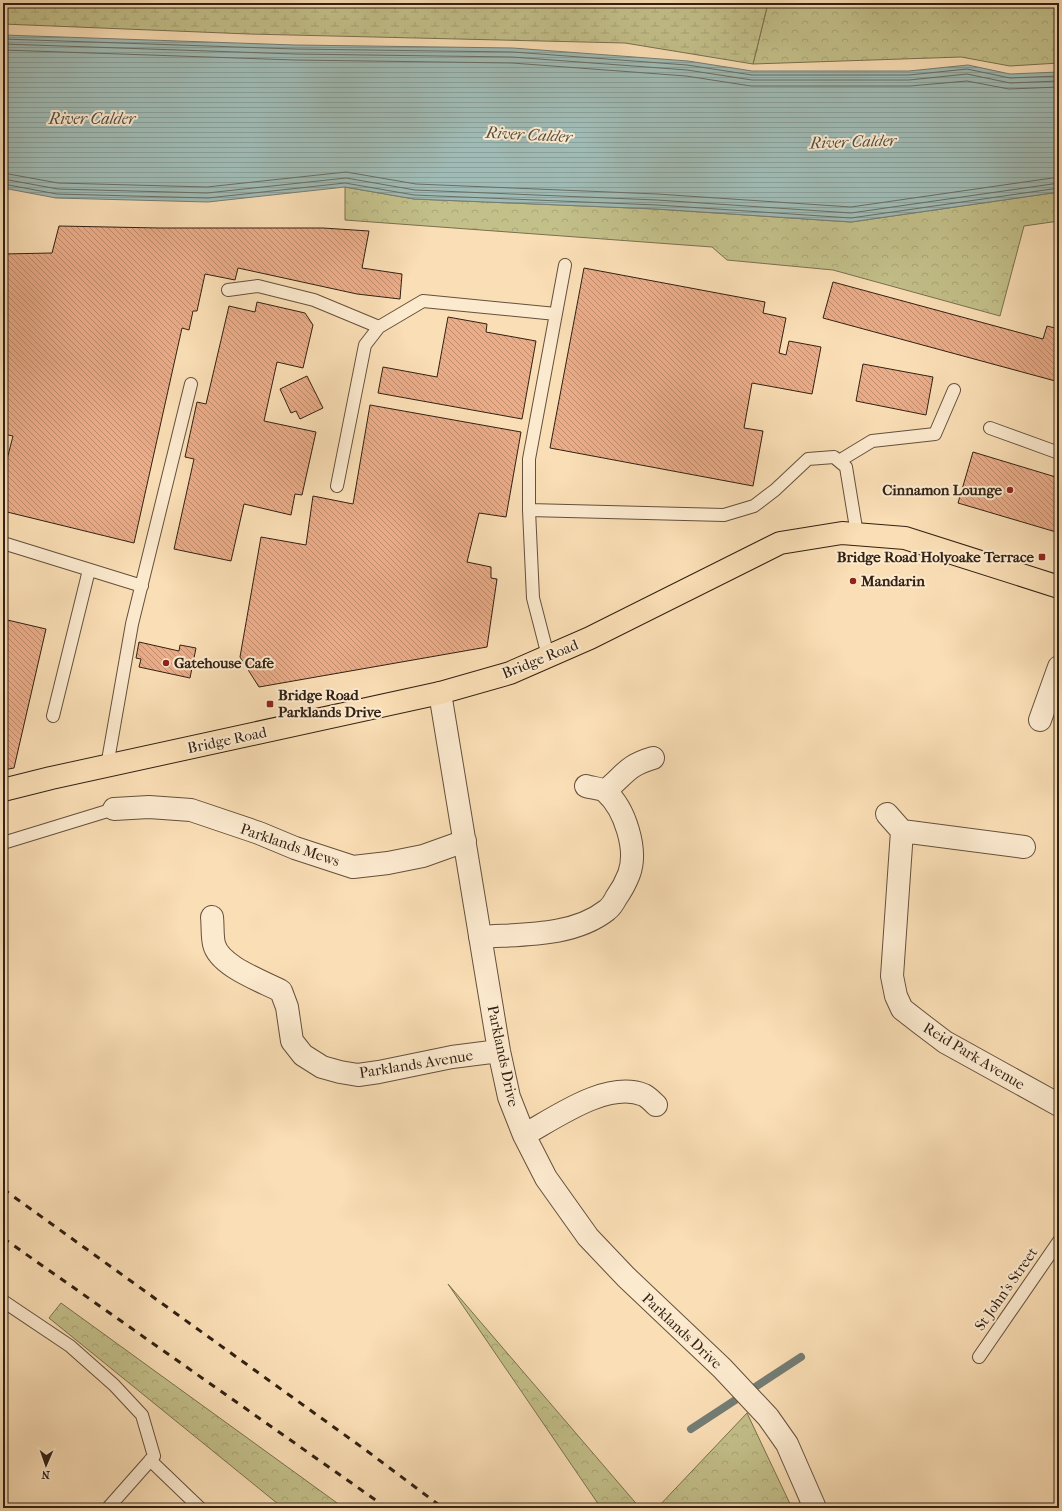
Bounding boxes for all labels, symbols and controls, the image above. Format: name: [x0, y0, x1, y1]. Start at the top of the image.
water label: River Calder: [48, 109, 137, 128]
water label: River Calder: [484, 123, 575, 146]
water label: River Calder: [808, 130, 898, 153]
place label: Cinnamon Lounge: [882, 481, 1003, 499]
marker: Cinnamon Lounge: [1005, 485, 1015, 495]
place label: Bridge Road Holyoake Terrace: [837, 548, 1035, 566]
marker: Bridge Road Holyoake Terrace: [1037, 552, 1047, 562]
place label: Mandarin: [860, 572, 925, 590]
marker: Mandarin: [848, 576, 858, 586]
street label: Bridge Road: [499, 635, 582, 682]
place label: Gatehouse Cafe: [174, 654, 275, 672]
marker: Gatehouse Cafe: [161, 658, 171, 668]
place label: Bridge Road Parklands Drive: [278, 686, 382, 721]
marker: Bridge Road Parklands Drive: [265, 699, 275, 709]
street label: Bridge Road: [186, 723, 269, 757]
street label: Parklands Mews: [238, 820, 343, 871]
street label: Parklands Drive: [483, 1004, 523, 1109]
street label: Reid Park Avenue: [920, 1019, 1029, 1094]
street label: Parklands Avenue: [358, 1046, 475, 1082]
street label: St John's Street: [971, 1243, 1042, 1334]
street label: Parklands Drive: [638, 1289, 726, 1373]
north arrow: [26, 1445, 66, 1485]
text: N: [41, 1468, 50, 1481]

